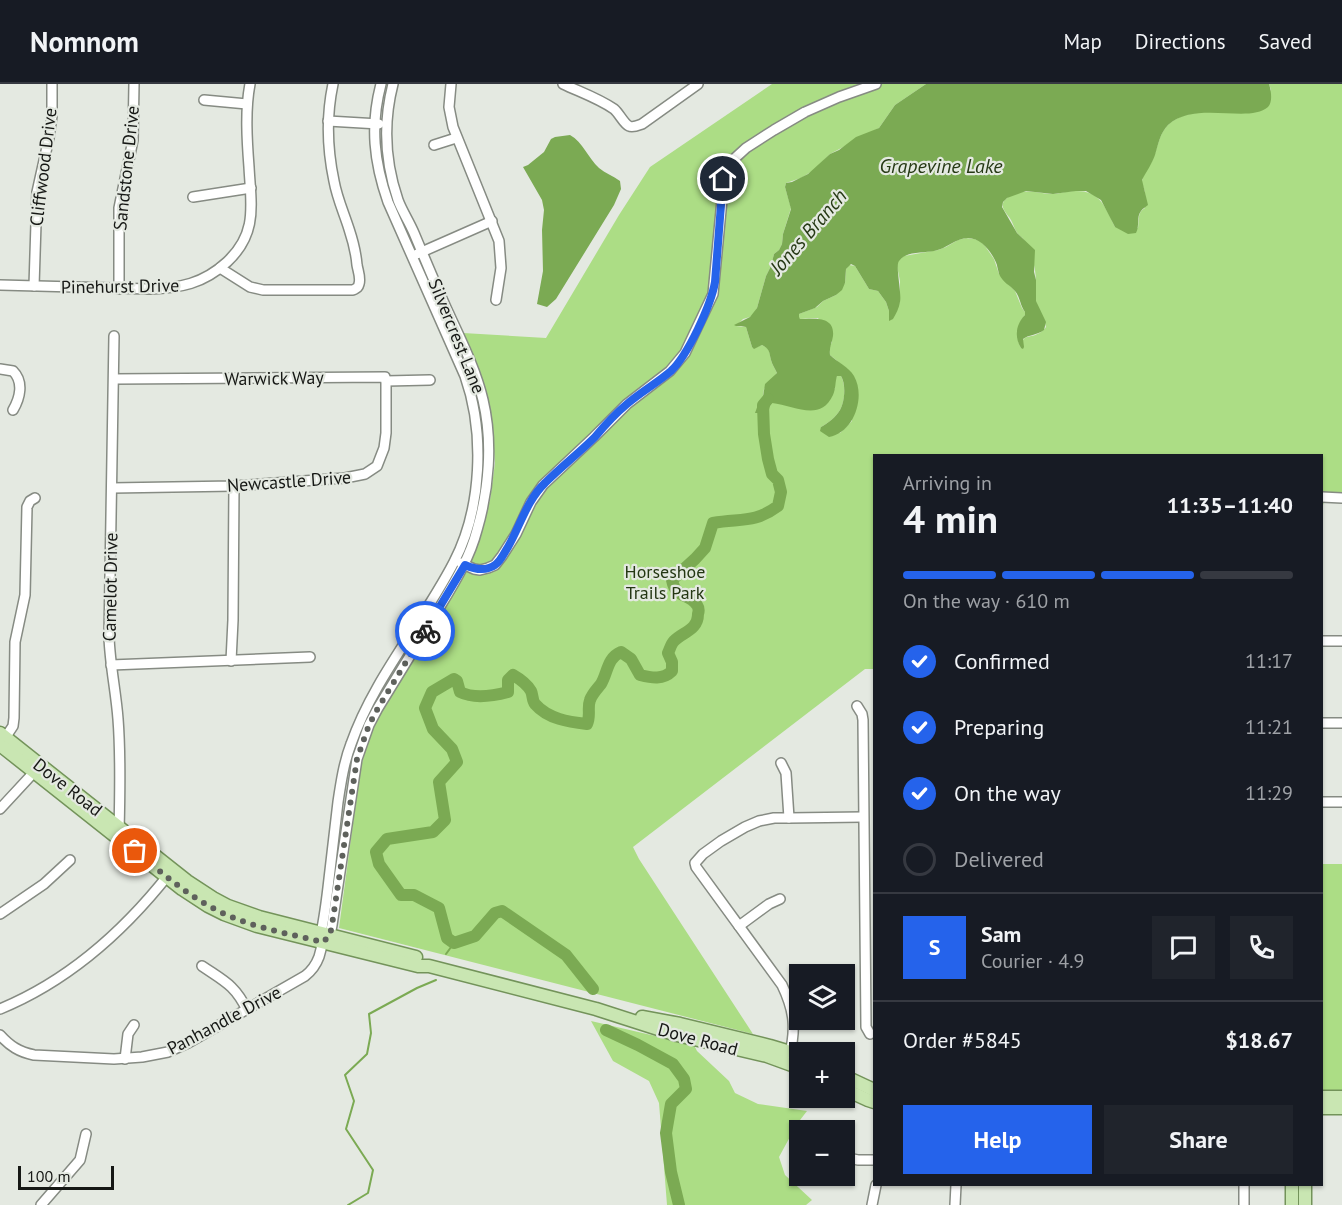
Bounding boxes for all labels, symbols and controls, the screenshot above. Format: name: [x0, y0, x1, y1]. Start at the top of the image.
text: Nomnom: [30, 23, 139, 60]
text: Map: [1063, 28, 1102, 55]
text: Directions: [1135, 28, 1226, 55]
text: Saved: [1259, 28, 1312, 55]
street label: Sandstone Drive: [108, 105, 144, 231]
street label: Cliffwood Drive: [24, 107, 62, 227]
pin: [697, 153, 748, 204]
water label: Grapevine Lake: [879, 153, 1003, 179]
icon: home: [706, 162, 739, 195]
water label: Jones Branch: [762, 184, 852, 282]
street label: Pinehurst Drive: [61, 273, 179, 299]
street label: Silvercrest Lane: [423, 275, 491, 397]
street label: Warwick Way: [224, 366, 325, 390]
street label: Newcastle Drive: [226, 465, 352, 497]
text: Arriving in: [903, 470, 992, 496]
text: 11:35–11:40: [1167, 491, 1293, 519]
text: 4 min: [903, 493, 998, 544]
street label: Camelot Drive: [98, 532, 122, 642]
park label: Horseshoe Trails Park: [625, 560, 705, 604]
text: On the way · 610 m: [903, 588, 1070, 614]
courier: [395, 601, 455, 661]
icon: bike: [409, 615, 442, 648]
icon: check: [903, 645, 936, 678]
text: Confirmed: [954, 647, 1050, 675]
text: 11:17: [1245, 648, 1293, 674]
icon: check: [903, 711, 936, 744]
text: Preparing: [954, 713, 1044, 741]
text: 11:21: [1245, 714, 1293, 740]
street label: Dove Road: [29, 753, 107, 821]
icon: check: [903, 777, 936, 810]
text: On the way: [954, 779, 1061, 807]
text: 11:29: [1245, 780, 1293, 806]
pin: [109, 825, 160, 876]
icon: bag: [118, 834, 151, 867]
text: Delivered: [954, 845, 1044, 873]
button: chat: [1152, 916, 1215, 979]
button: phone: [1230, 916, 1293, 979]
text: Sam: [981, 920, 1021, 948]
text: S: [929, 933, 940, 961]
text: Courier · 4.9: [981, 948, 1084, 974]
map controls: [789, 964, 855, 1186]
button: layers: [789, 964, 855, 1030]
street label: Panhandle Drive: [163, 980, 285, 1060]
street label: Dove Road: [656, 1017, 740, 1061]
text: Order #5845: [903, 1026, 1022, 1054]
text: $18.67: [1225, 1026, 1293, 1054]
button: +: [789, 1042, 855, 1108]
button: Help: [903, 1105, 1092, 1174]
button: Share: [1104, 1105, 1293, 1174]
button: −: [789, 1120, 855, 1186]
scale bar: [18, 1163, 114, 1190]
text: 100 m: [27, 1166, 70, 1186]

